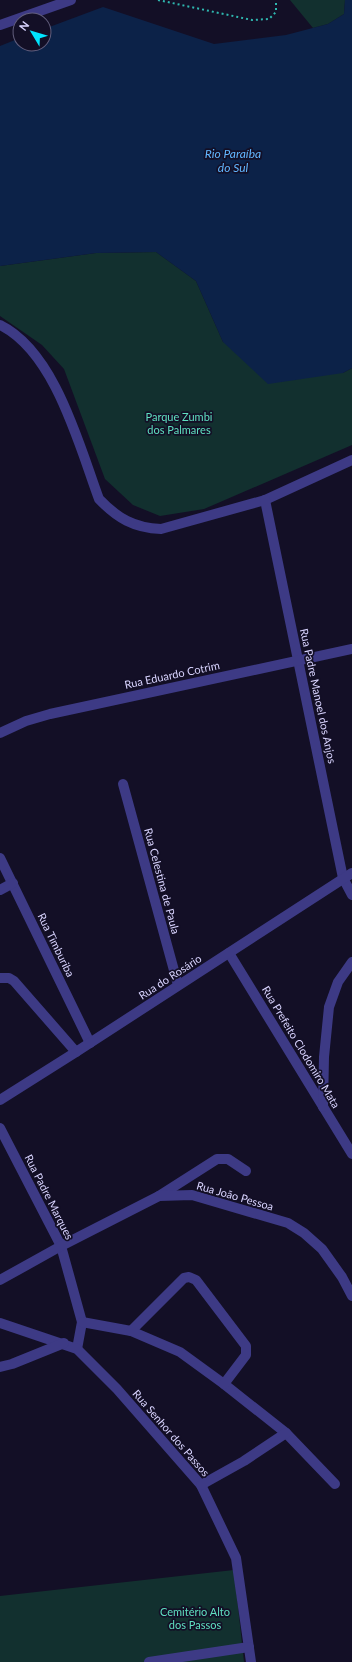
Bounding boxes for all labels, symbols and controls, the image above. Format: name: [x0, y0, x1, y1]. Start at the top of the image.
north arrow: [12, 12, 52, 52]
text: N: [16, 18, 31, 33]
water label: Rio Paraíba do Sul: [205, 146, 261, 175]
park label: Parque Zumbi dos Palmares: [146, 410, 213, 436]
street label: Rua Padre Manoel dos Anjos: [298, 627, 339, 765]
street label: Rua Eduardo Cotrim: [123, 658, 221, 691]
street label: Rua Celestina de Paula: [142, 826, 183, 935]
street label: Rua Timburiba: [35, 911, 78, 979]
street label: Rua do Rosário: [136, 951, 204, 1002]
street label: Rua Prefeito Clodomiro Mata: [260, 983, 343, 1110]
street label: Rua Padre Marques: [22, 1152, 77, 1242]
street label: Rua João Pessoa: [195, 1178, 275, 1213]
street label: Rua Senhor dos Passos: [130, 1387, 213, 1479]
park label: Cemitério Alto dos Passos: [160, 1605, 230, 1631]

